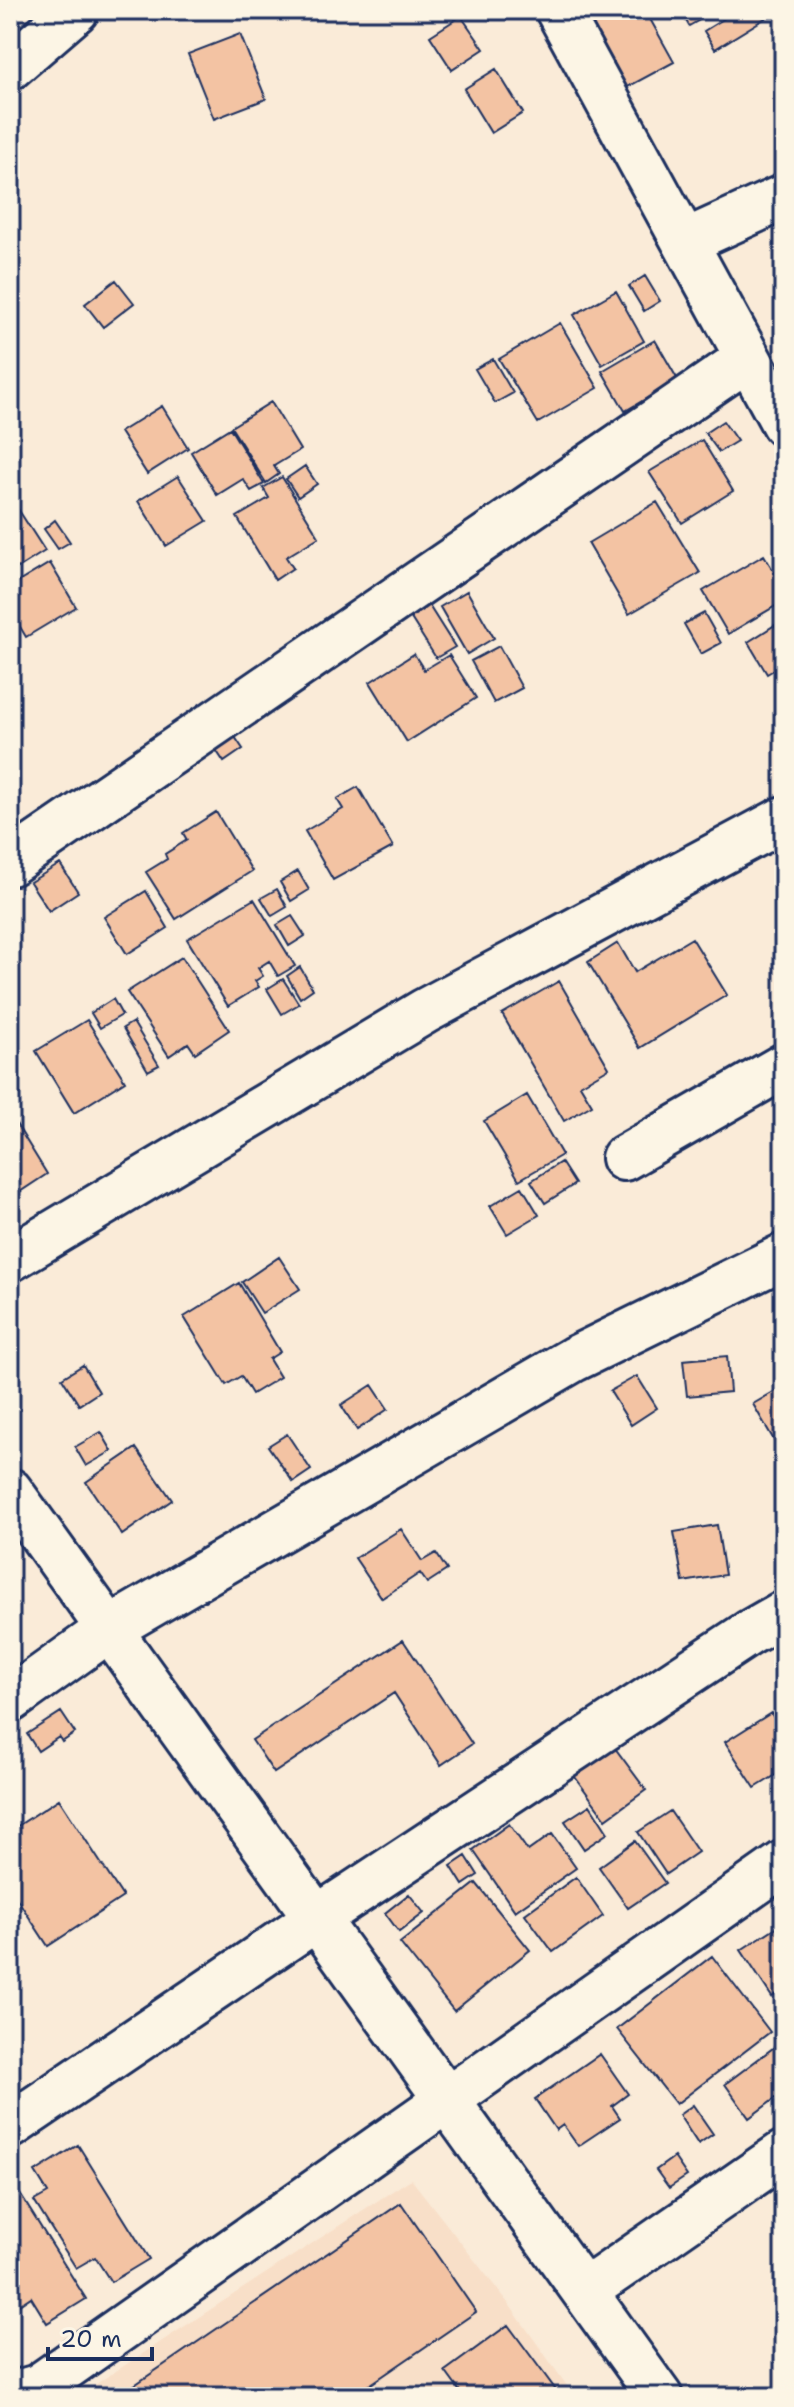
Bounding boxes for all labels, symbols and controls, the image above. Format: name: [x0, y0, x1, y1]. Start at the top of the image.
scale bar: [48, 2311, 152, 2361]
text: 20 m: [60, 2323, 122, 2355]

